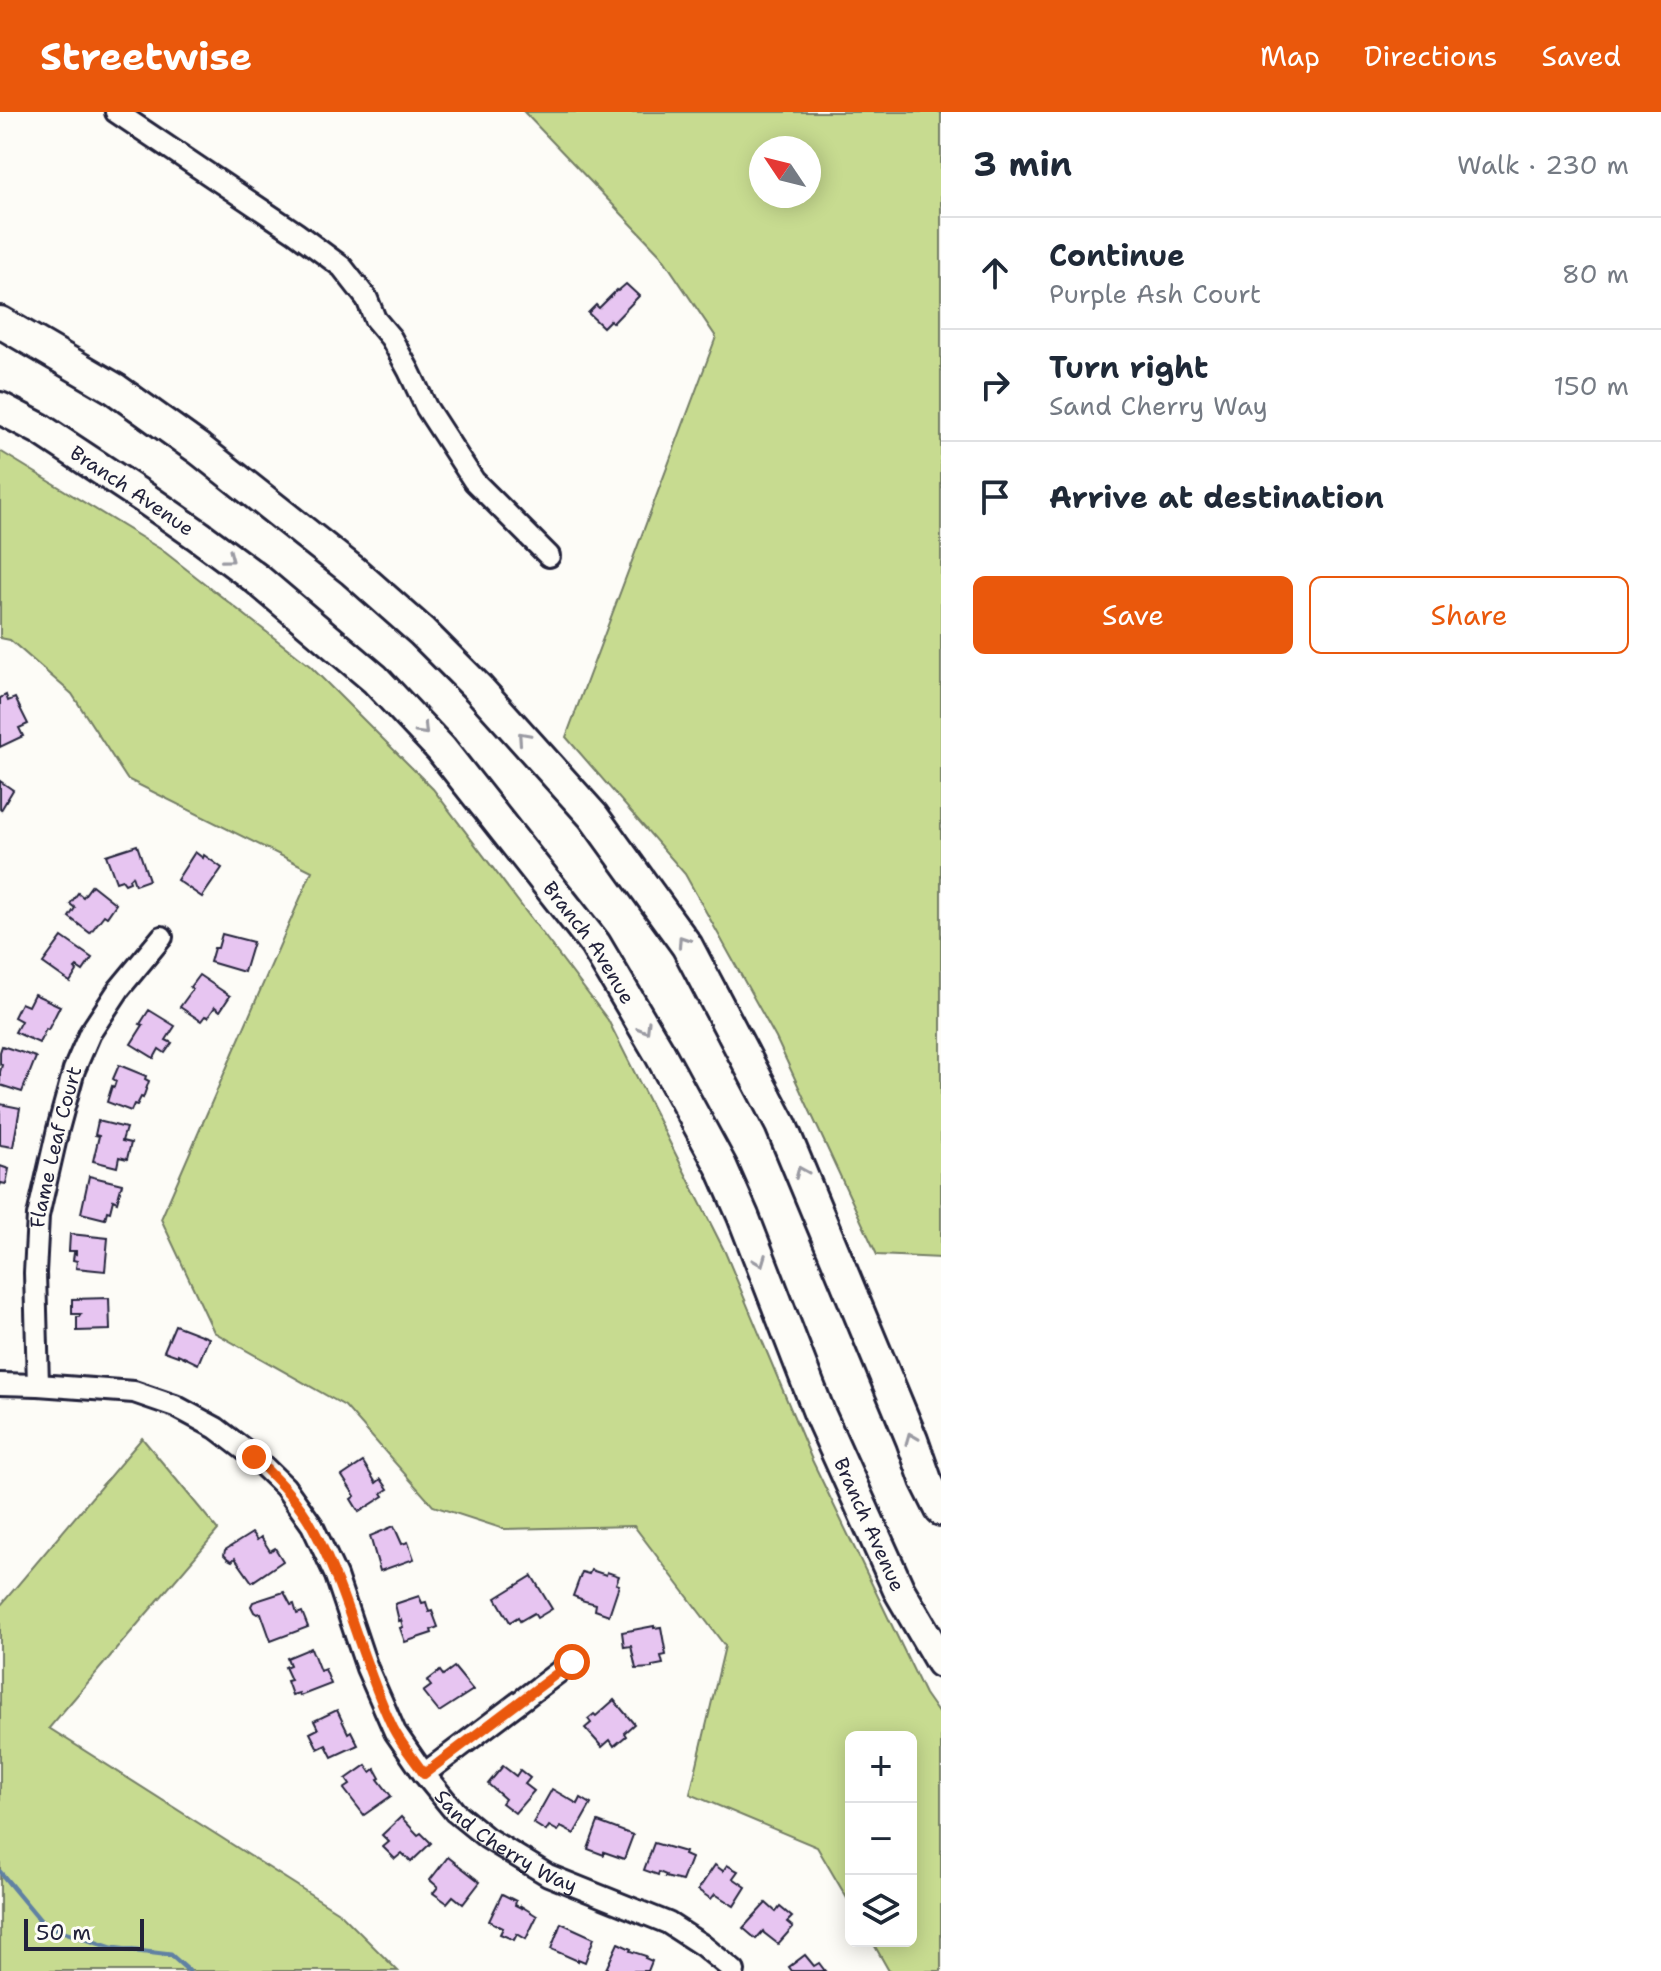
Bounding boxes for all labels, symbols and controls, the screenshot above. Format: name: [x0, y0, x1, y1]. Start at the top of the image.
text: Streetwise: [40, 31, 252, 82]
text: Map: [1260, 37, 1320, 75]
text: Directions: [1364, 37, 1498, 75]
text: Saved: [1542, 37, 1621, 75]
north arrow: [749, 136, 821, 208]
text: 3 min: [973, 141, 1072, 187]
text: Walk · 230 m: [1457, 147, 1629, 182]
text: Continue: [1049, 235, 1185, 276]
icon: ahead: [973, 251, 1017, 295]
text: 80 m: [1562, 256, 1629, 291]
text: Purple Ash Court: [1049, 276, 1261, 311]
text: Turn right: [1049, 347, 1208, 388]
icon: right: [973, 363, 1017, 407]
text: 150 m: [1553, 368, 1629, 403]
text: Sand Cherry Way: [1049, 388, 1268, 423]
street label: Branch Avenue: [65, 440, 199, 542]
icon: arrive: [973, 475, 1017, 519]
text: Arrive at destination: [1049, 477, 1384, 518]
one-way arrow: [220, 548, 235, 563]
button: Save: [973, 576, 1293, 654]
button: Share: [1309, 576, 1629, 654]
one-way arrow: [414, 721, 429, 735]
one-way arrow: [518, 731, 532, 746]
street label: Branch Avenue: [537, 876, 641, 1009]
one-way arrow: [677, 935, 692, 949]
one-way arrow: [635, 1019, 650, 1034]
street label: Flame Leaf Court: [24, 1063, 87, 1229]
one-way arrow: [795, 1166, 811, 1180]
one-way arrow: [750, 1253, 767, 1267]
one-way arrow: [904, 1432, 920, 1446]
route end: [236, 1439, 272, 1475]
street label: Branch Avenue: [828, 1454, 911, 1596]
route start: [554, 1644, 590, 1680]
map controls: [845, 1731, 917, 1947]
button: +: [845, 1731, 917, 1803]
street label: Sand Cherry Way: [429, 1784, 581, 1898]
button: −: [845, 1803, 917, 1875]
button: layers: [845, 1875, 917, 1947]
scale bar: [24, 1915, 144, 1951]
text: 50 m: [36, 1918, 91, 1947]

